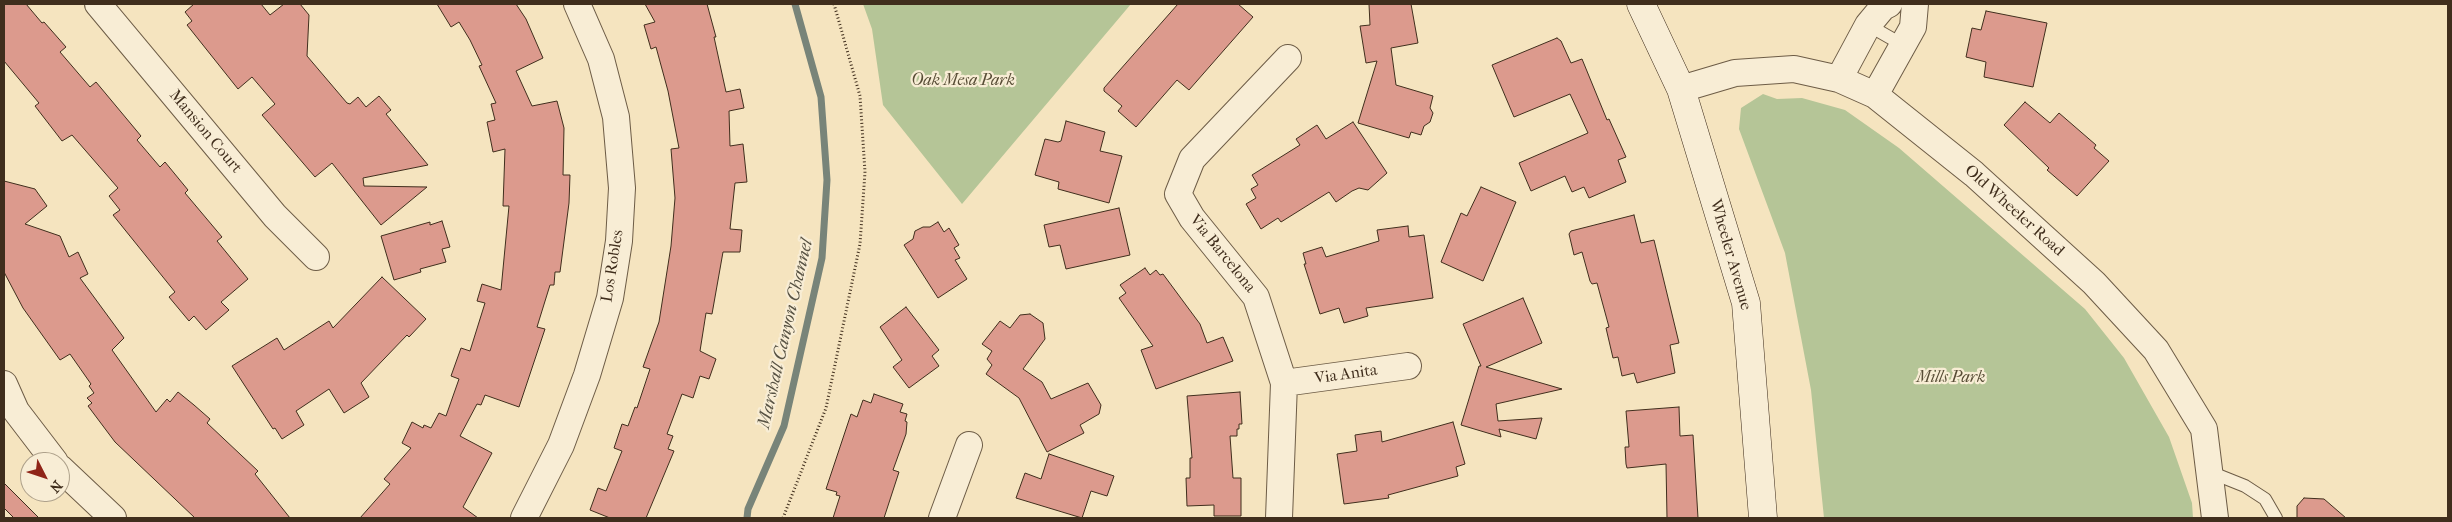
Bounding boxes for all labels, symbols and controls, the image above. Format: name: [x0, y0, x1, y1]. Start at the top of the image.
park label: Oak Mesa Park: [911, 71, 1015, 91]
street label: Mansion Court: [165, 86, 245, 178]
street label: Old Wheeler Road: [1960, 161, 2068, 261]
street label: Wheeler Avenue: [1705, 197, 1755, 313]
street label: Via Barcelona: [1185, 211, 1259, 297]
street label: Los Robles: [598, 228, 628, 304]
water label: Marshall Canyon Channel: [754, 237, 818, 431]
street label: Via Anita: [1313, 361, 1379, 389]
park label: Mills Park: [1917, 368, 1985, 388]
north arrow: [20, 452, 70, 502]
text: N: [46, 477, 66, 496]

